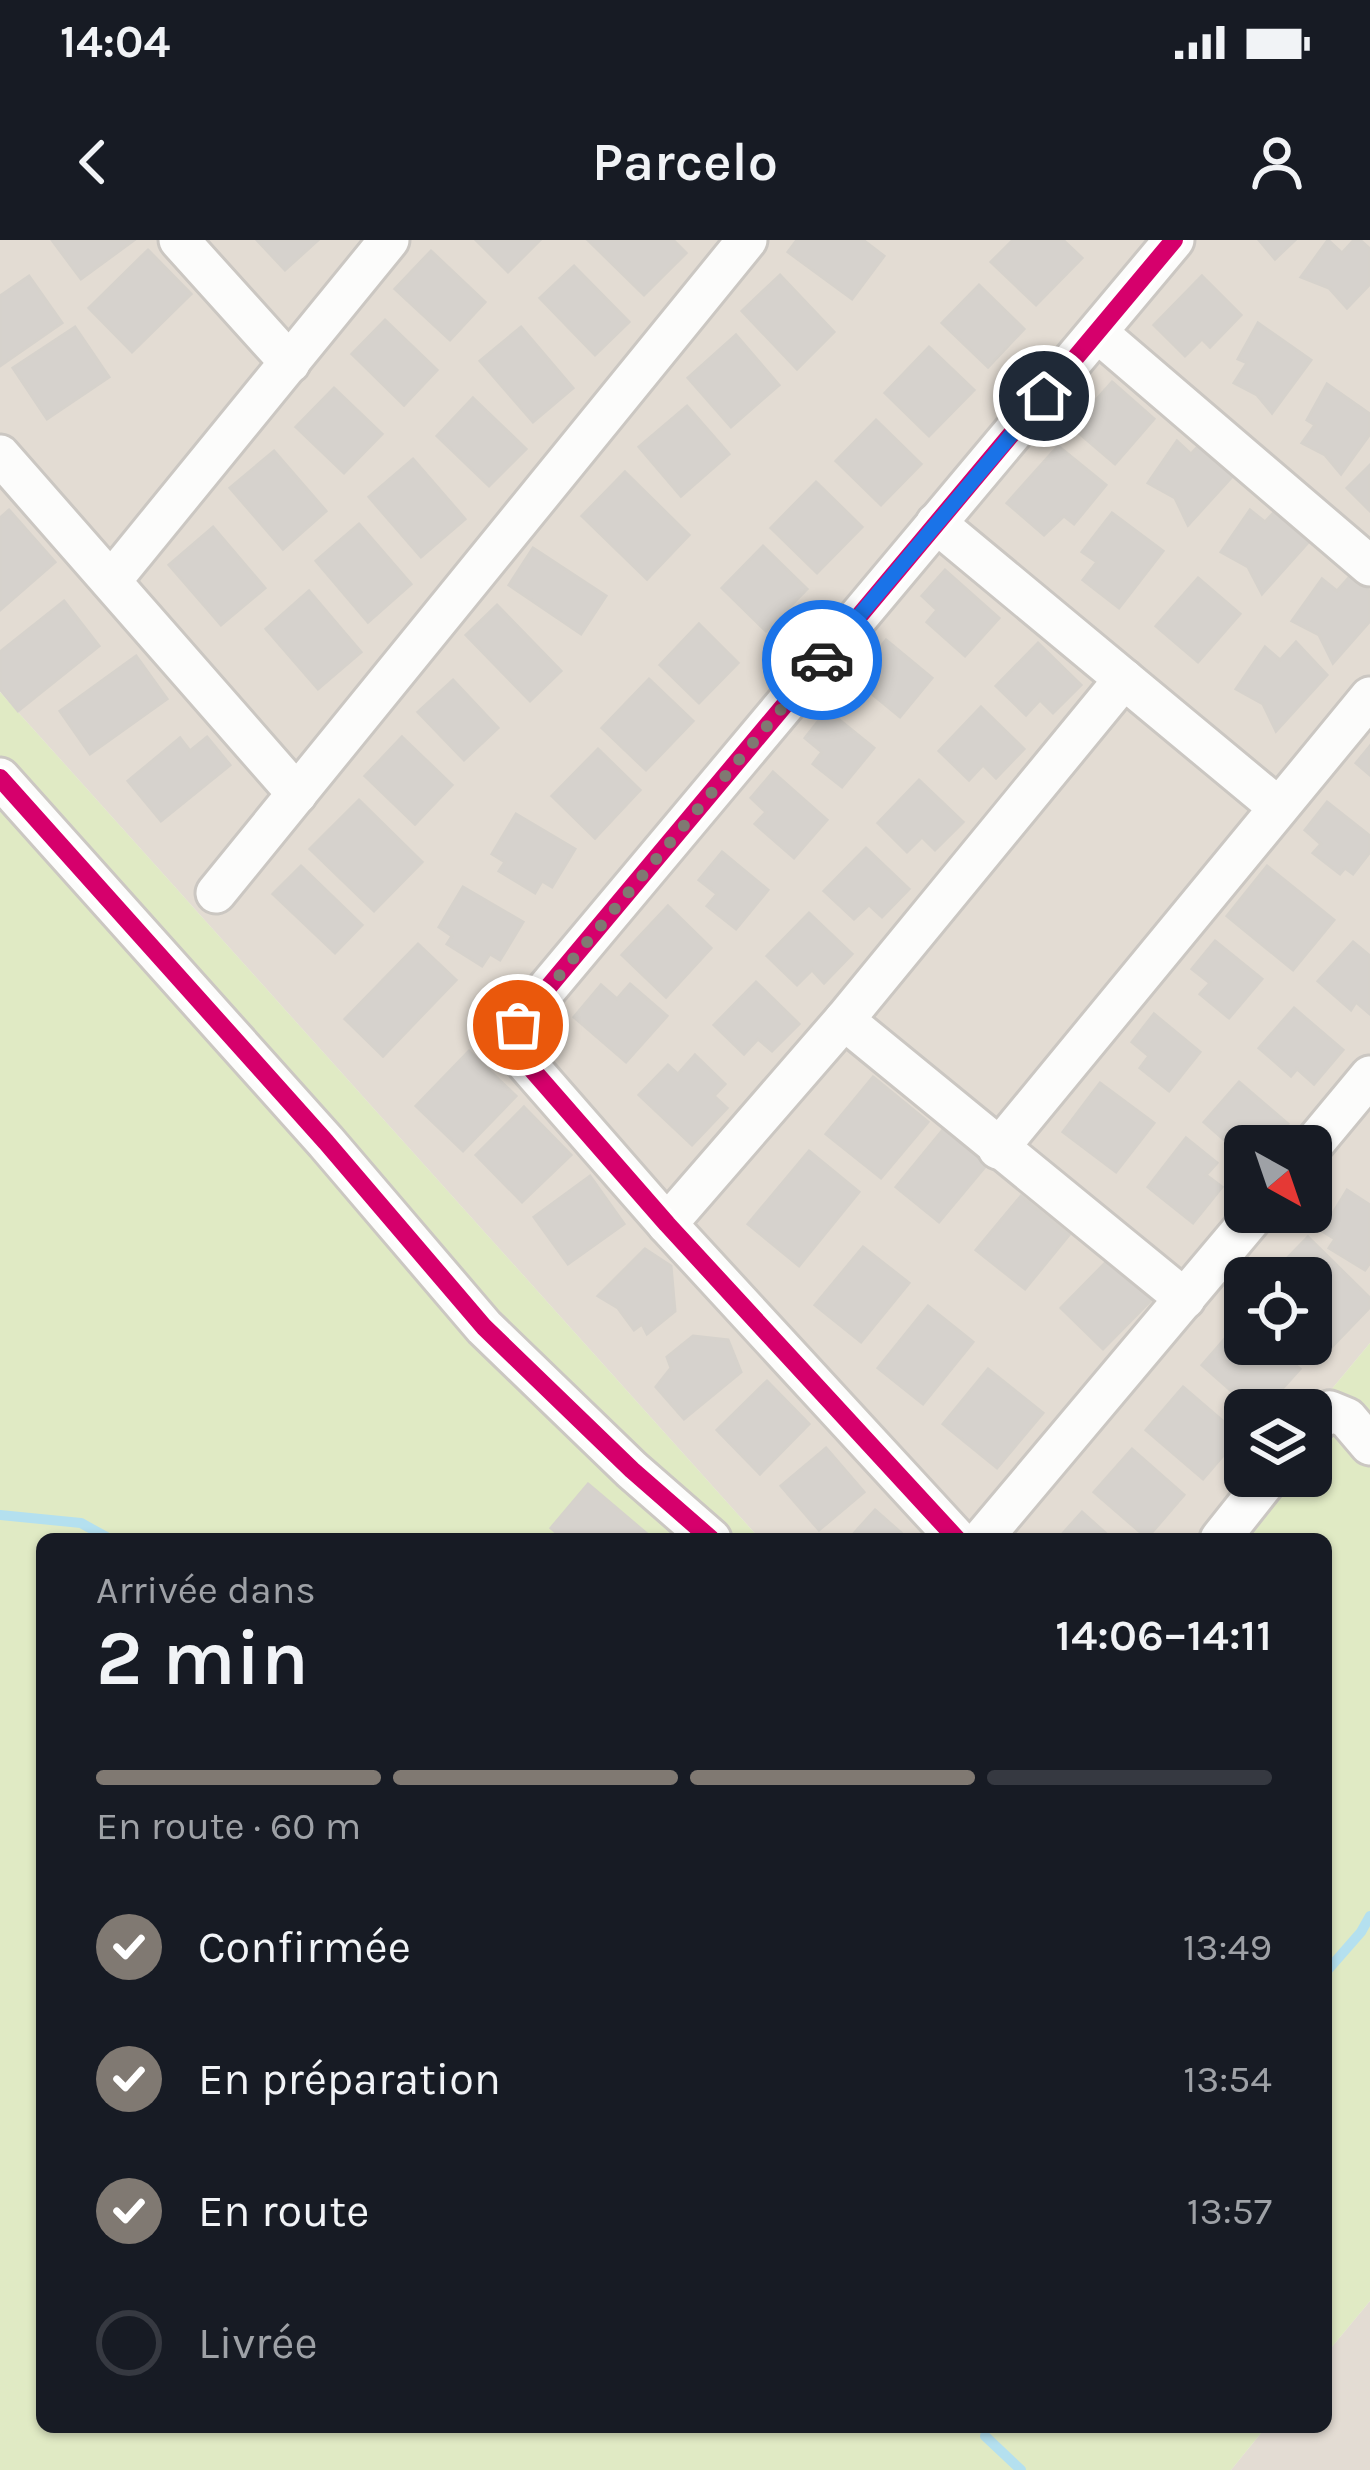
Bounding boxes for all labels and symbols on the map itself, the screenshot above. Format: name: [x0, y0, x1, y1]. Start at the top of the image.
pin: [993, 345, 1095, 447]
courier: [762, 600, 882, 720]
pin: [467, 974, 569, 1076]
north arrow: [1224, 1125, 1332, 1233]

